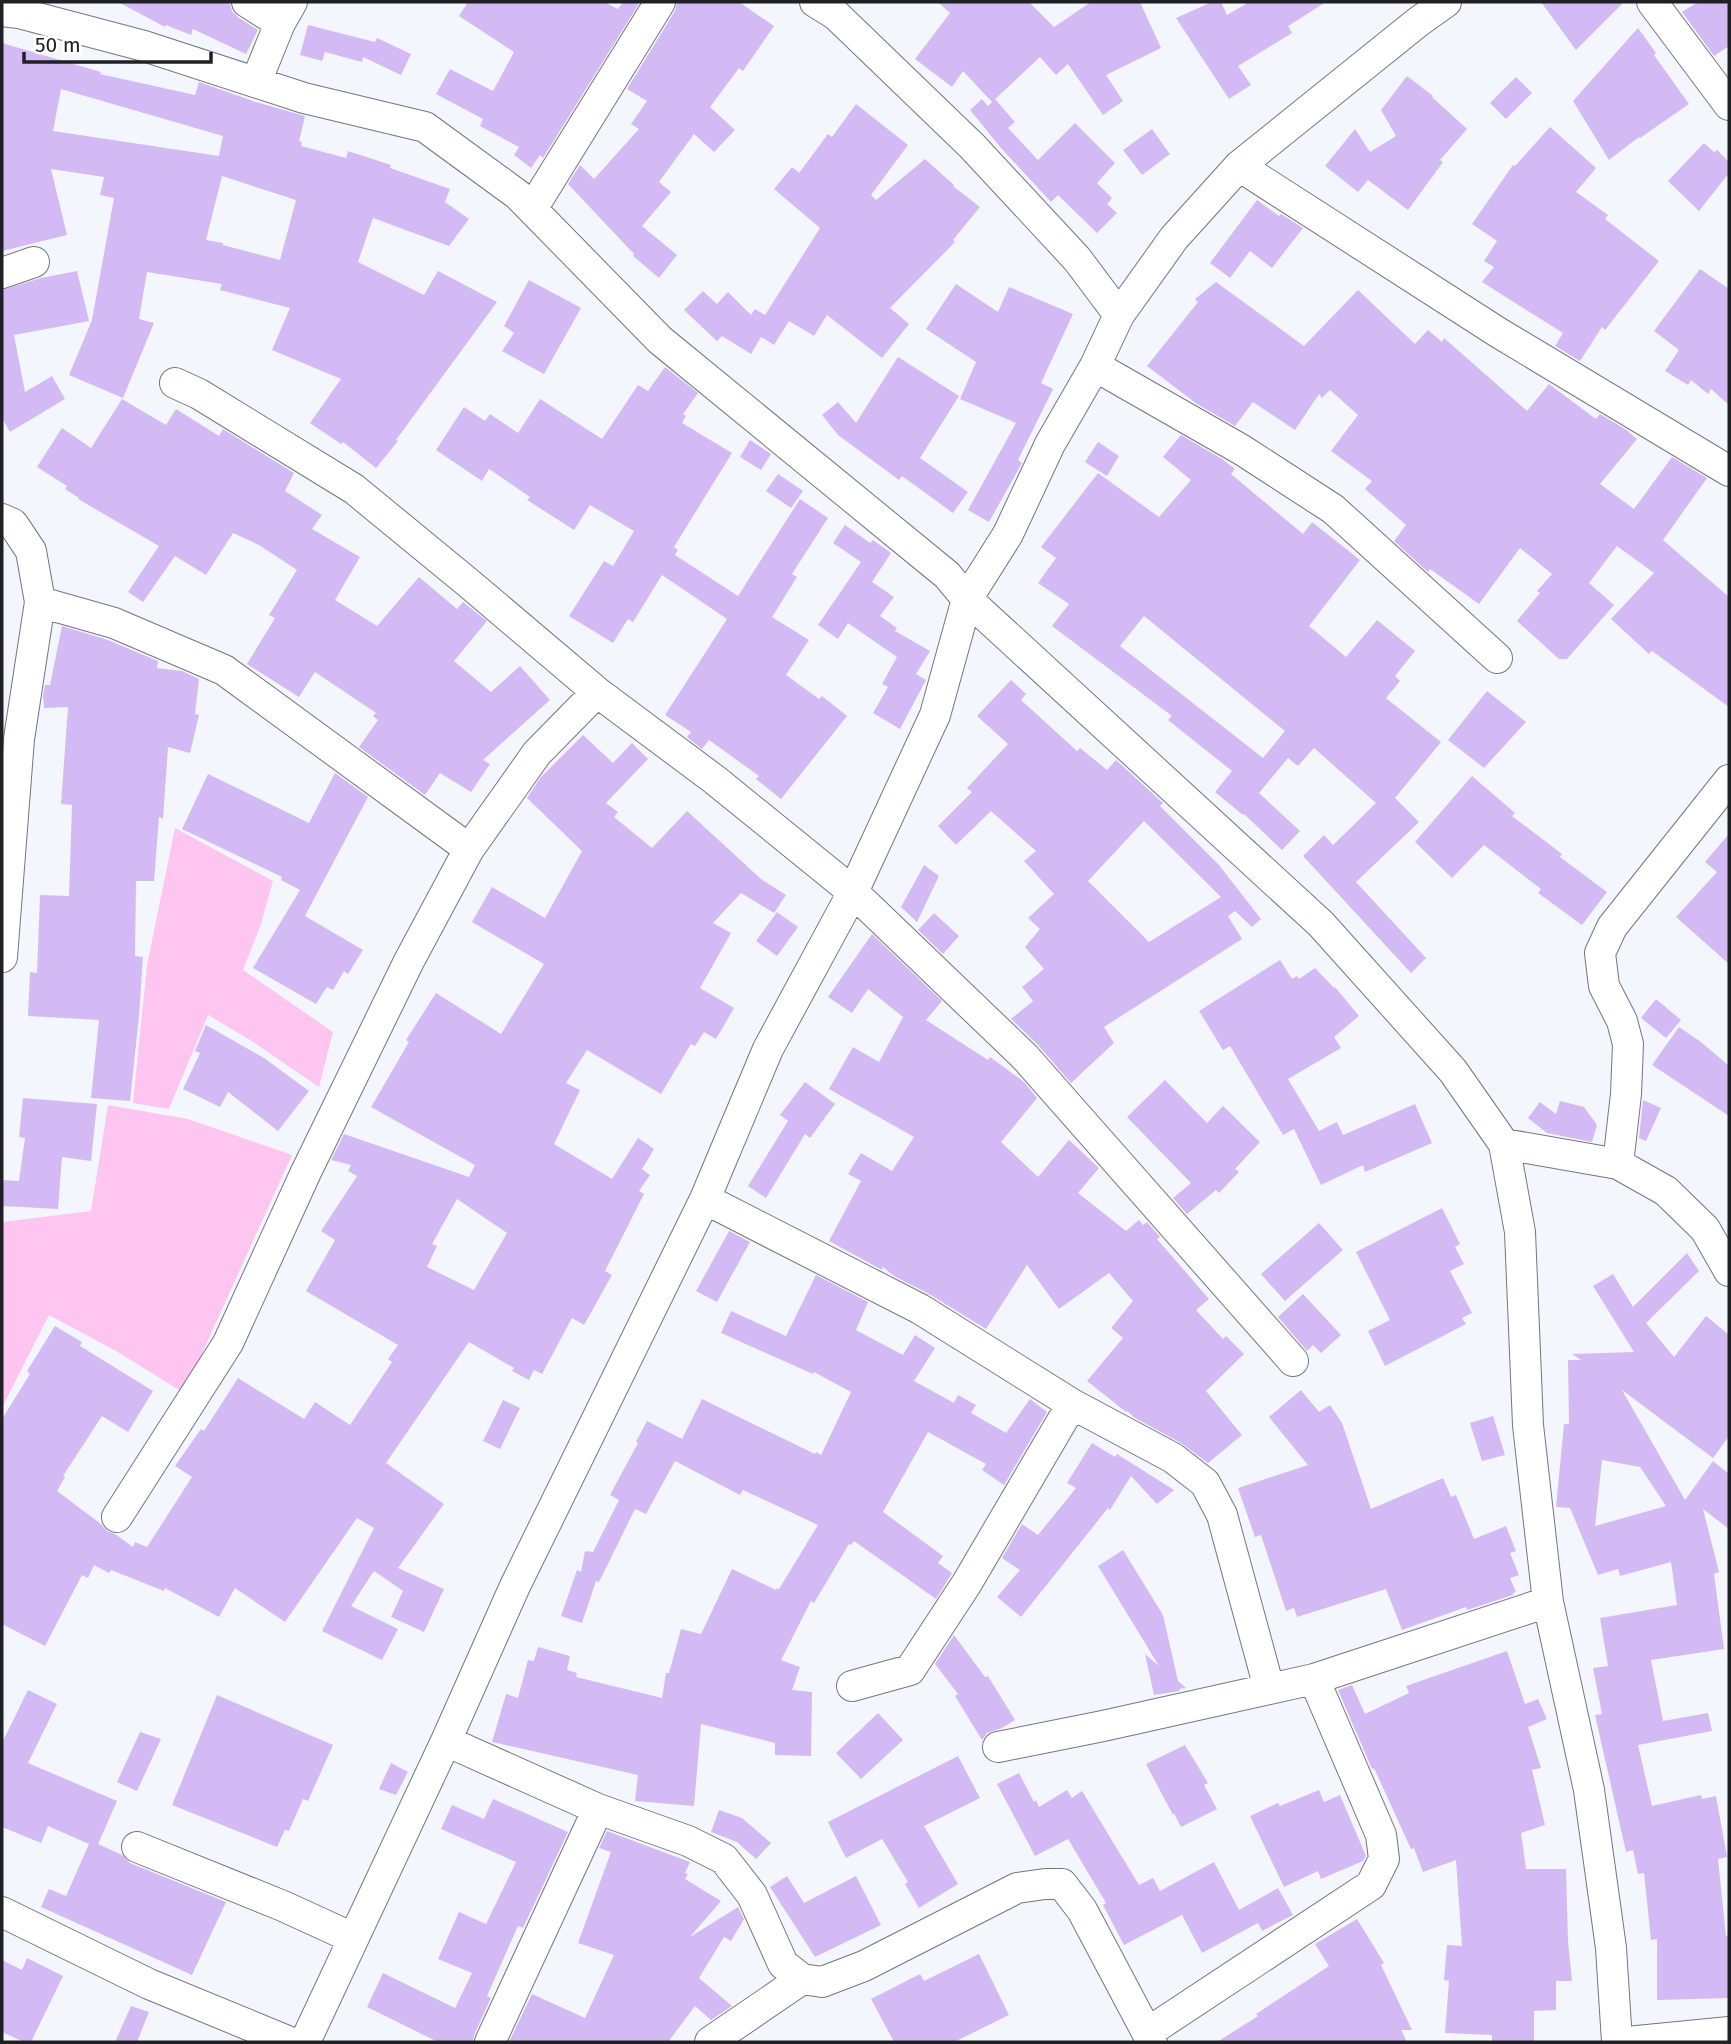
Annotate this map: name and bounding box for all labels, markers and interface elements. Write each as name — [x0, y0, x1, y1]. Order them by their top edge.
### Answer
scale bar — [24, 21, 212, 65]
text: 50 m — [35, 32, 81, 58]

